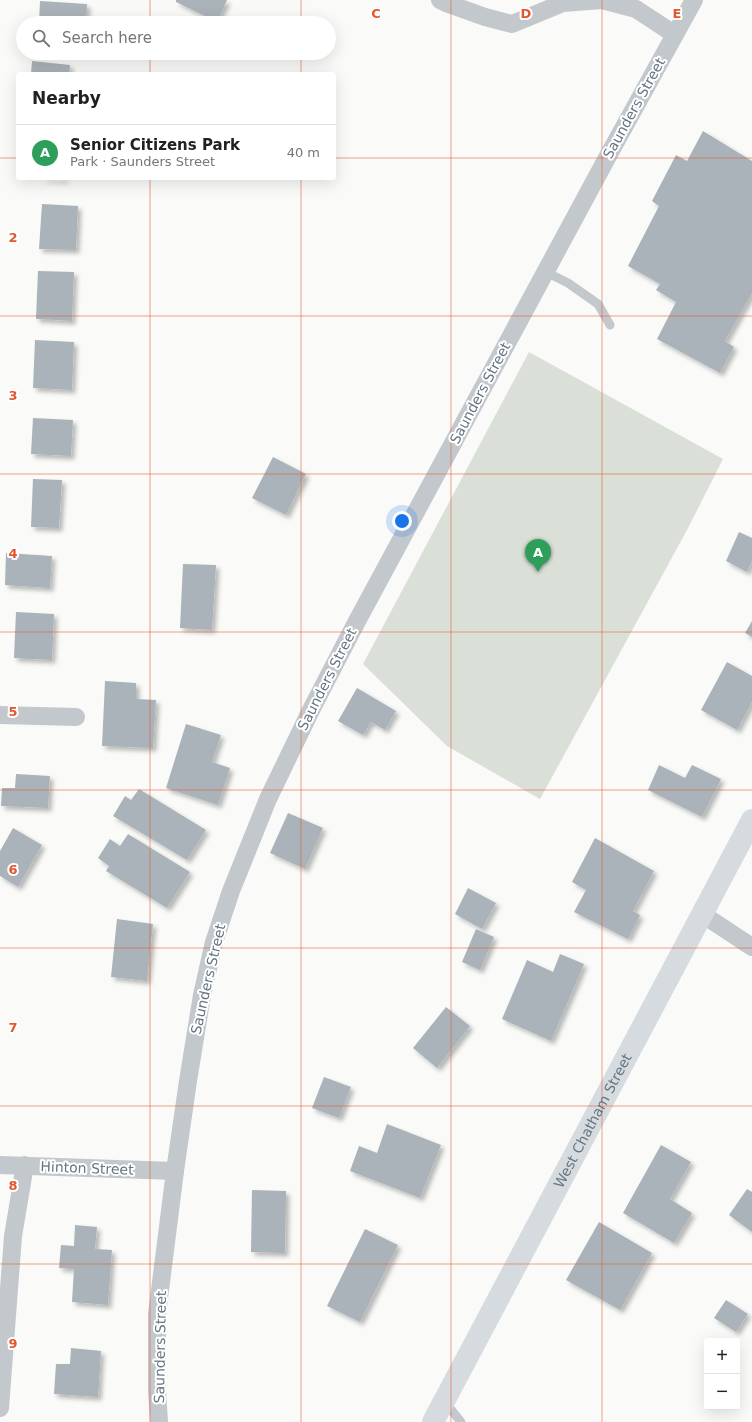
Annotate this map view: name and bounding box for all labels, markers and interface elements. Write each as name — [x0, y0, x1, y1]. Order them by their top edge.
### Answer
text: C — [371, 6, 381, 21]
text: D — [521, 6, 532, 21]
text: E — [673, 6, 681, 21]
search box — [16, 16, 336, 60]
icon: search — [30, 27, 52, 49]
text: Search here — [62, 29, 152, 47]
street label: Saunders Street — [600, 54, 669, 161]
text: Nearby — [32, 88, 101, 108]
text: Senior Citizens Park — [70, 136, 240, 154]
text: A — [40, 145, 50, 160]
text: 40 m — [287, 145, 320, 160]
text: Park · Saunders Street — [70, 154, 215, 169]
text: 2 — [8, 230, 18, 245]
street label: Saunders Street — [446, 339, 514, 447]
text: 3 — [8, 388, 18, 403]
your location — [392, 511, 412, 531]
pin: A — [525, 539, 551, 572]
text: 4 — [8, 546, 18, 561]
street label: Saunders Street — [294, 625, 360, 733]
text: 5 — [8, 704, 18, 719]
text: 6 — [8, 862, 18, 877]
street label: Saunders Street — [188, 922, 229, 1036]
text: 7 — [8, 1020, 18, 1035]
street label: West Chatham Street — [551, 1050, 635, 1191]
street label: Hinton Street — [40, 1158, 134, 1178]
text: 8 — [8, 1178, 18, 1193]
street label: Saunders Street — [151, 1290, 169, 1404]
text: 9 — [8, 1336, 18, 1351]
map controls — [704, 1338, 740, 1410]
button: + — [704, 1338, 740, 1374]
button: − — [704, 1374, 740, 1410]

